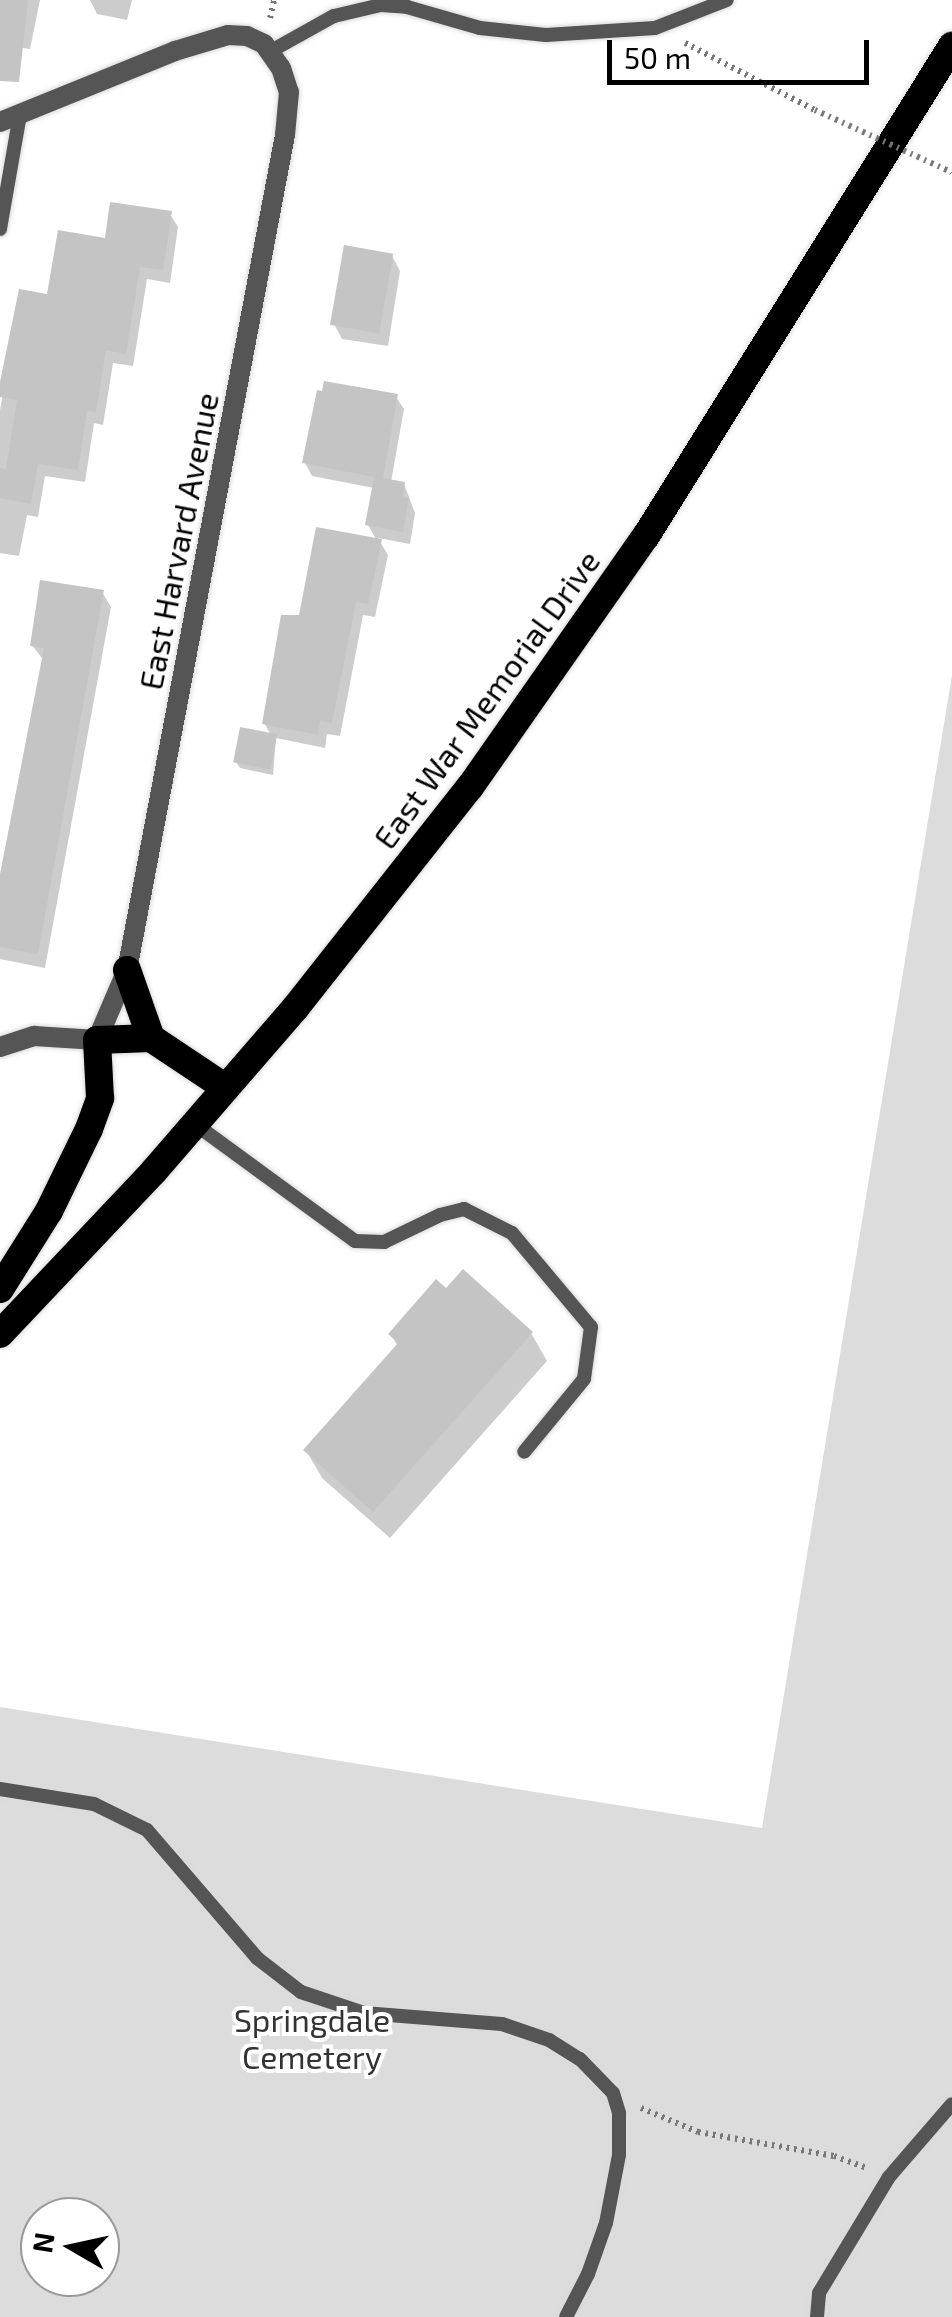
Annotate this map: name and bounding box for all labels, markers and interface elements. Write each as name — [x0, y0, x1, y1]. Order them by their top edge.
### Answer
scale bar — [612, 20, 874, 82]
text: 50 m — [624, 39, 691, 75]
street label: East Harvard Avenue — [130, 389, 226, 693]
street label: East War Memorial Drive — [364, 542, 608, 856]
park label: Springdale Cemetery — [234, 2001, 390, 2076]
north arrow — [20, 2197, 120, 2297]
text: N — [24, 2230, 61, 2255]

